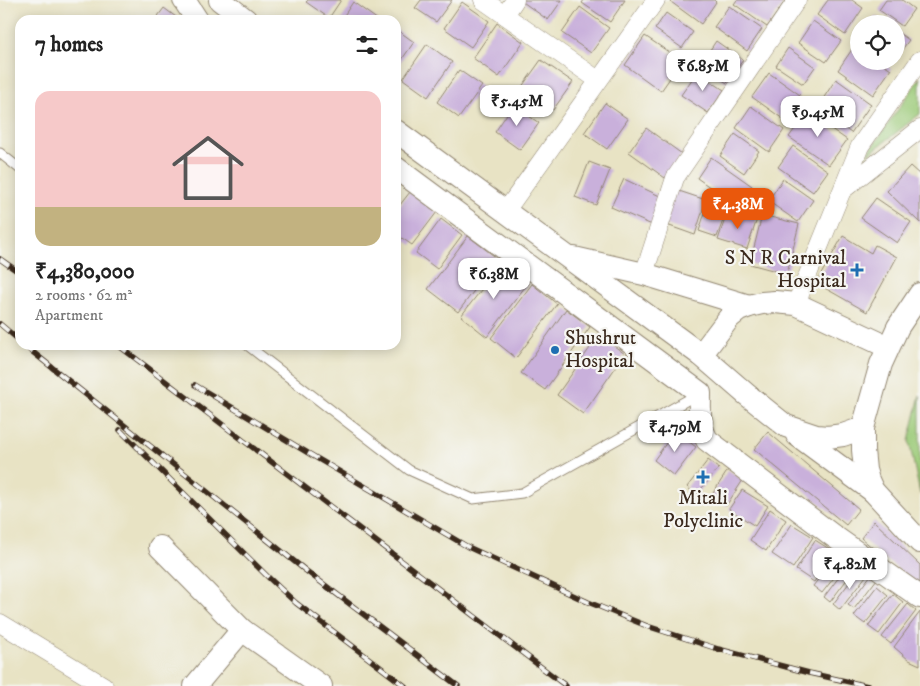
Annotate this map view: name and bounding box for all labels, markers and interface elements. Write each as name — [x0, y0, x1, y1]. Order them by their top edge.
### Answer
map controls — [850, 15, 905, 70]
button: locate — [850, 15, 905, 70]
icon: filters — [353, 31, 381, 59]
text: 7 homes — [35, 32, 103, 58]
pin: ₹6.85M — [662, 49, 744, 92]
text: ₹6.85M — [677, 56, 729, 76]
pin: ₹5.45M — [476, 84, 558, 127]
text: ₹5.45M — [491, 91, 543, 111]
pin: ₹9.45M — [777, 96, 859, 138]
text: ₹9.45M — [792, 102, 844, 122]
icon: home — [163, 123, 253, 213]
pin: ₹4.38M — [697, 188, 779, 230]
text: ₹4.38M — [712, 194, 764, 214]
place label: S N R Carnival Hospital — [725, 246, 846, 294]
pin: ₹6.38M — [453, 258, 535, 300]
text: ₹4,380,000 — [35, 259, 134, 285]
marker: S N R Carnival Hospital — [850, 263, 864, 277]
text: ₹6.38M — [469, 264, 519, 284]
text: 2 rooms · 62 m² — [35, 285, 132, 305]
text: Apartment — [35, 305, 103, 325]
place label: Shushrut Hospital — [565, 326, 636, 374]
marker: Shushrut Hospital — [549, 344, 561, 356]
pin: ₹4.79M — [634, 410, 716, 453]
text: ₹4.79M — [649, 417, 701, 437]
marker: Mitali Polyclinic — [696, 470, 710, 484]
place label: Mitali Polyclinic — [663, 486, 743, 534]
pin: ₹4.82M — [809, 548, 891, 590]
text: ₹4.82M — [823, 554, 877, 574]

